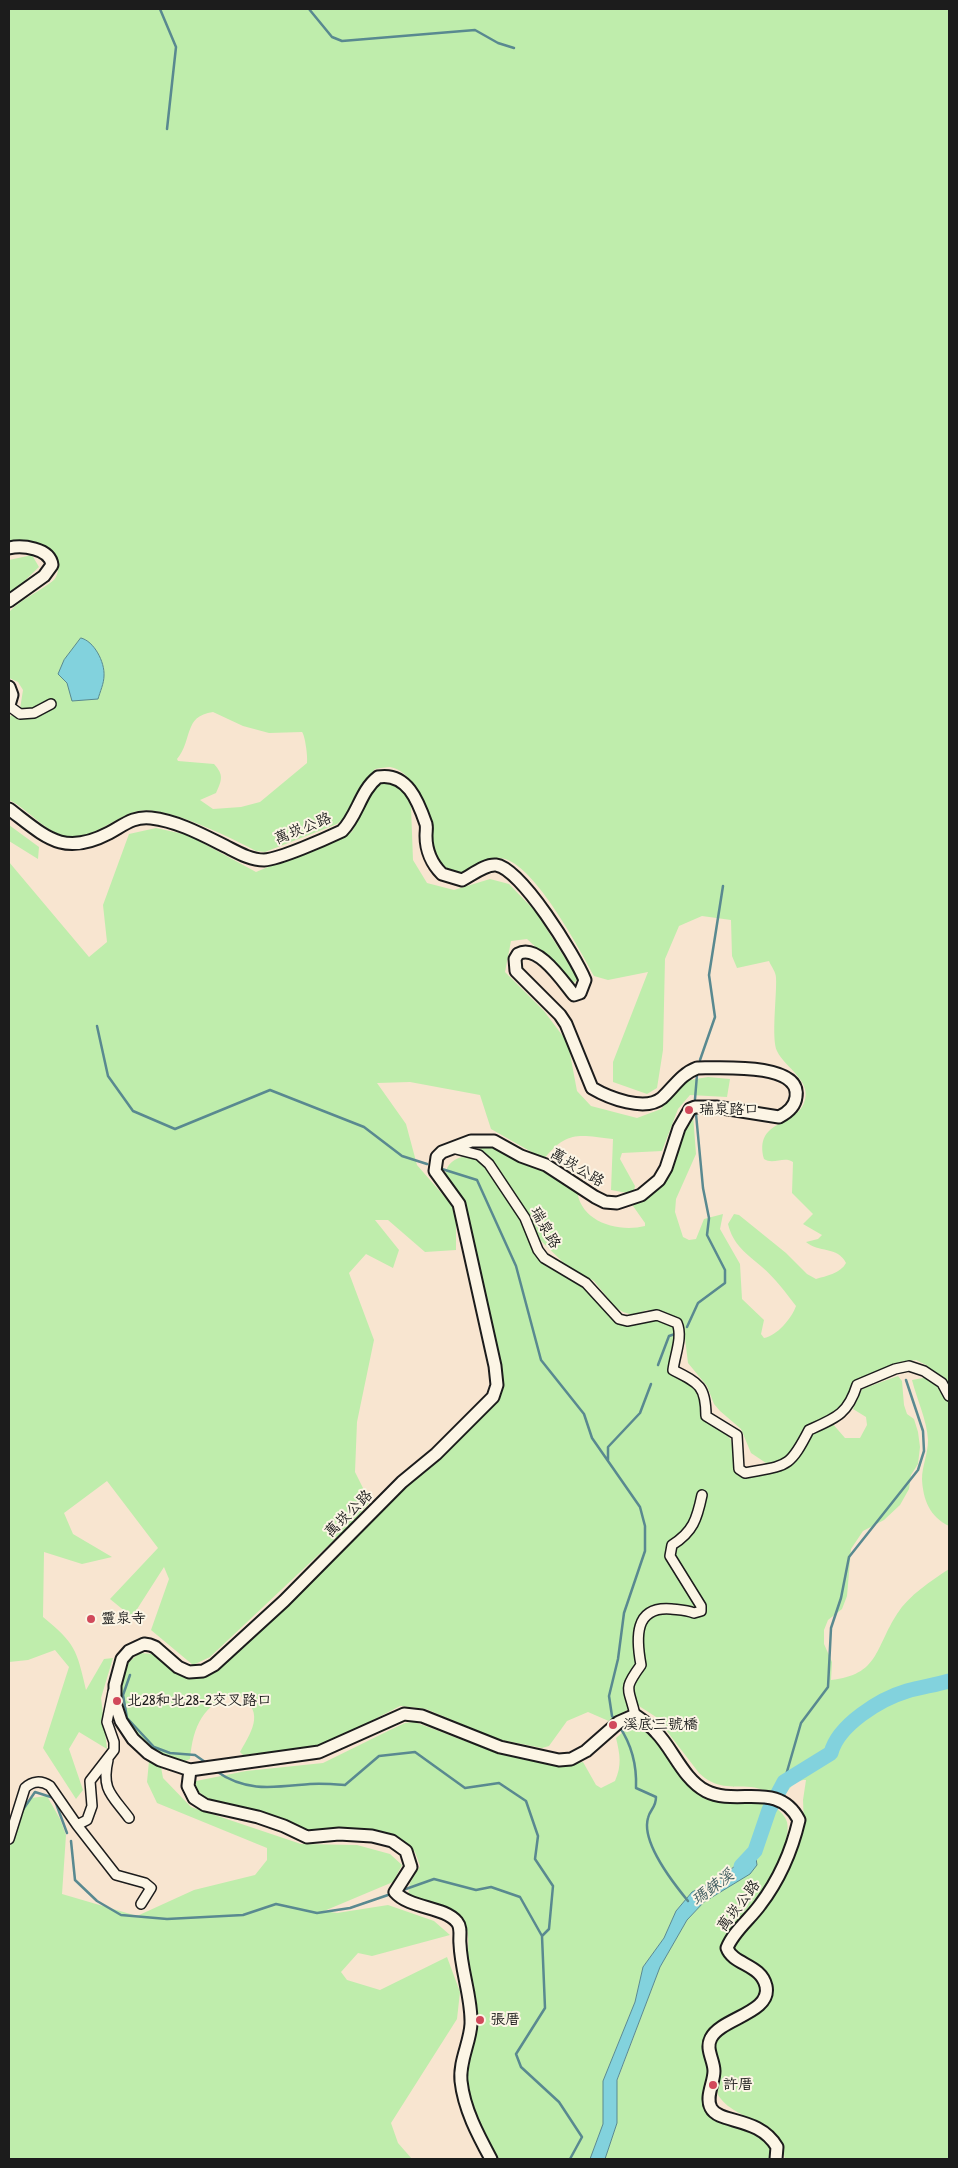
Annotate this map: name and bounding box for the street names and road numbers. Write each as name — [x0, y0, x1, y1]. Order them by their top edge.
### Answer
street label: 萬崁公路 — [272, 809, 334, 849]
street label: 萬崁公路 — [547, 1145, 607, 1191]
street label: 瑞泉路 — [526, 1204, 564, 1252]
street label: 萬崁公路 — [321, 1486, 377, 1542]
street label: 萬崁公路 — [714, 1877, 764, 1935]

